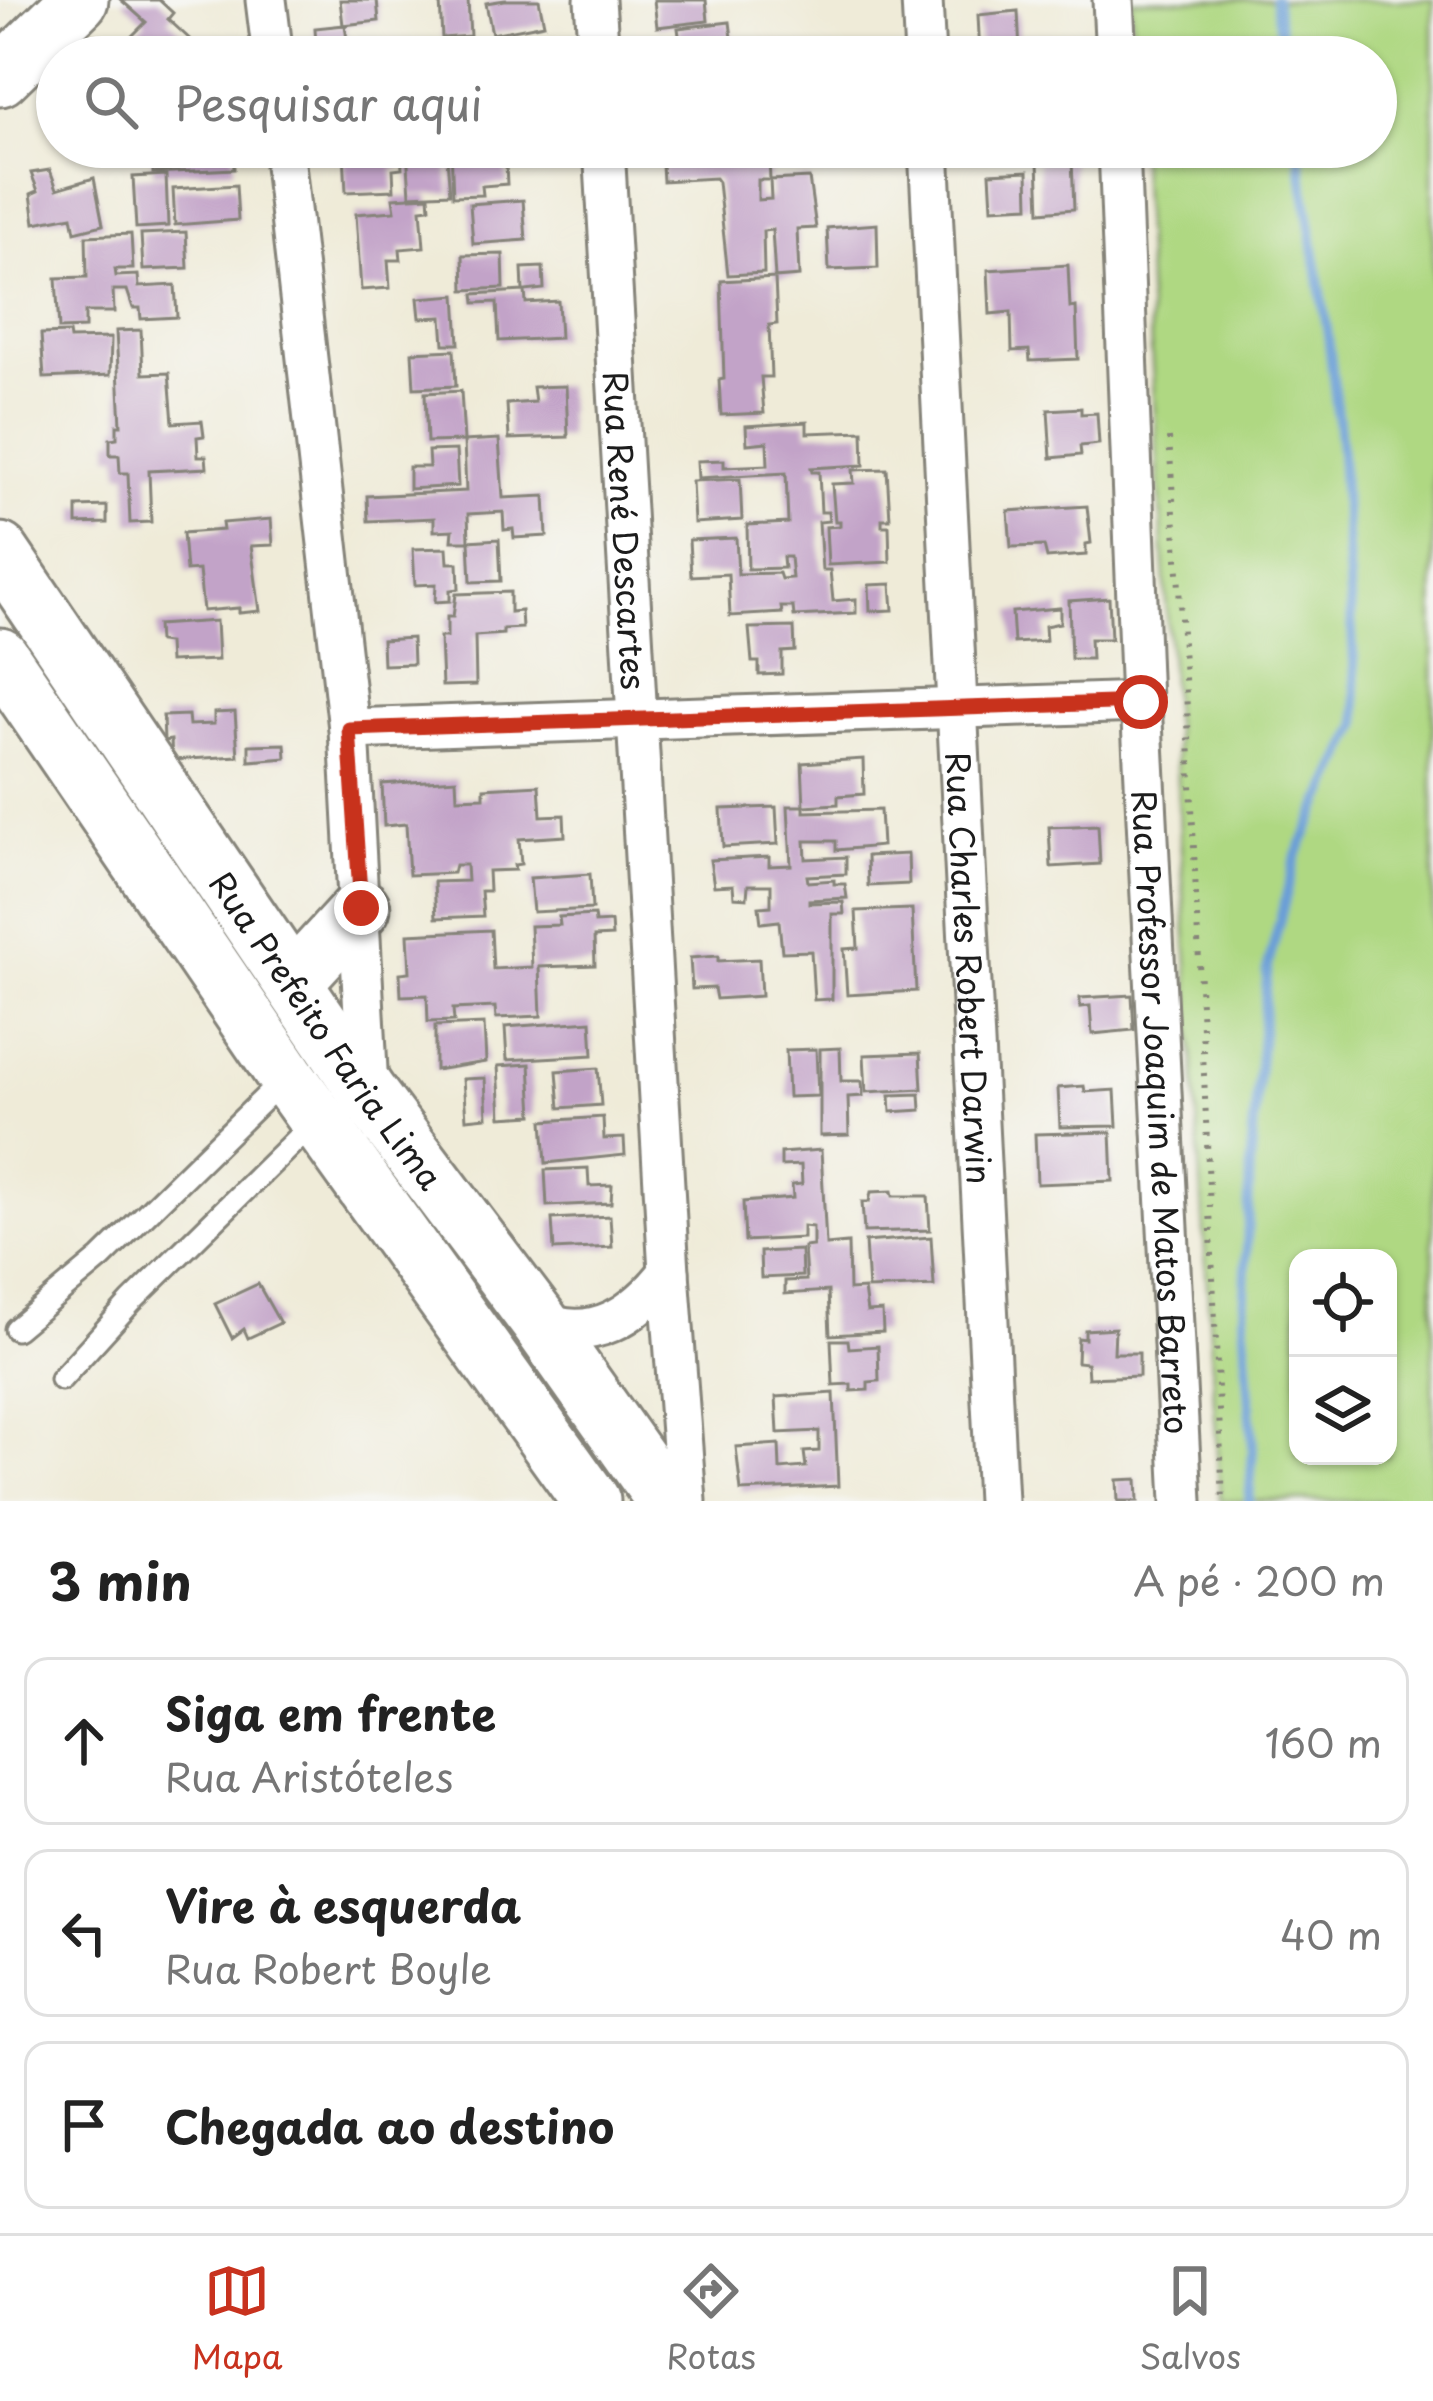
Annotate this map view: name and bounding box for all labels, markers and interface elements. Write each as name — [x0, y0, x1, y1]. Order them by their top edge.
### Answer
search box — [36, 36, 1397, 168]
text: Pesquisar aqui — [174, 68, 483, 136]
icon: search — [78, 69, 144, 135]
street label: Rua René Descartes — [592, 370, 660, 691]
route start — [1114, 675, 1168, 729]
street label: Rua Charles Robert Darwin — [934, 751, 1006, 1185]
street label: Rua Professor Joaquim de Matos Barreto — [1121, 789, 1204, 1435]
street label: Rua Prefeito Faria Lima — [198, 861, 456, 1200]
route end — [334, 881, 388, 935]
map controls — [1289, 1249, 1397, 1465]
button: locate — [1289, 1249, 1397, 1357]
button: layers — [1289, 1357, 1397, 1465]
text: 3 min — [48, 1541, 192, 1618]
text: A pé · 200 m — [1133, 1550, 1385, 1609]
text: Siga em frente — [165, 1678, 496, 1746]
icon: ahead — [51, 1708, 117, 1774]
text: 160 m — [1265, 1712, 1382, 1771]
text: Rua Aristóteles — [165, 1746, 453, 1805]
text: Vire à esquerda — [165, 1870, 521, 1938]
icon: left — [51, 1900, 117, 1966]
text: 40 m — [1280, 1904, 1382, 1963]
text: Rua Robert Boyle — [165, 1938, 492, 1997]
text: Chegada ao destino — [165, 2091, 614, 2159]
icon: arrive — [51, 2092, 117, 2158]
tab: Mapa — [192, 2258, 283, 2380]
tab: Rotas — [666, 2258, 756, 2380]
tab: Salvos — [1139, 2258, 1241, 2380]

